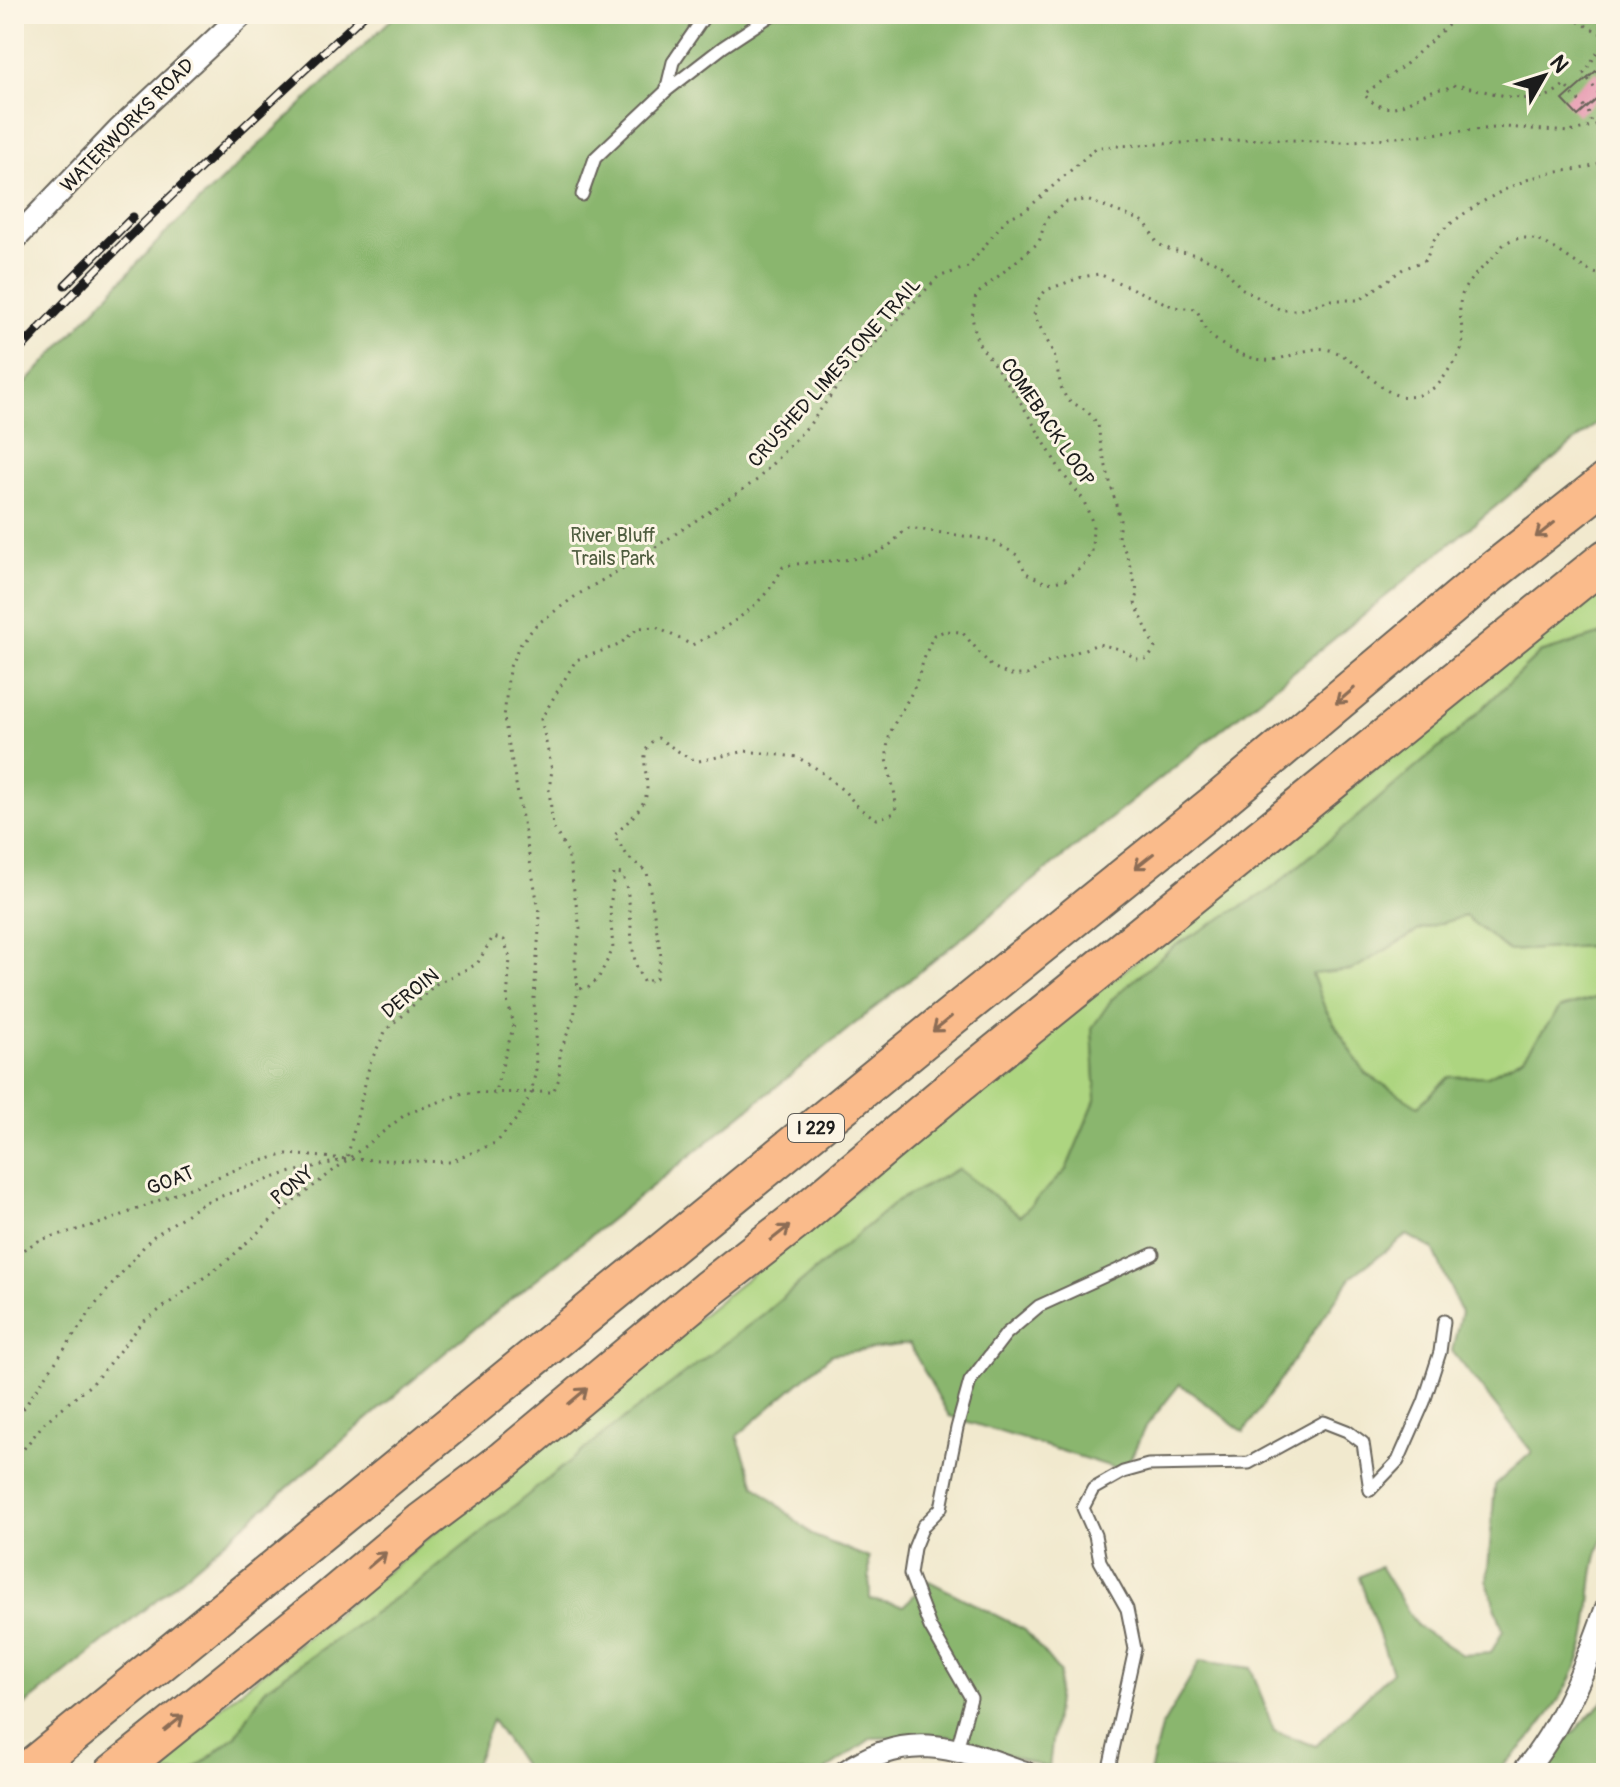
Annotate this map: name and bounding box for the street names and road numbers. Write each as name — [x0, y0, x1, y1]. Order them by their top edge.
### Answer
street label: WATERWORKS ROAD — [55, 53, 200, 198]
street label: CRUSHED LIMESTONE TRAIL — [743, 272, 926, 472]
street label: COMEBACK LOOP — [995, 353, 1100, 491]
street label: DEROIN — [377, 963, 444, 1024]
road number: I 229 — [788, 1114, 844, 1142]
street label: GOAT — [143, 1160, 197, 1201]
street label: PONY — [265, 1160, 319, 1210]

